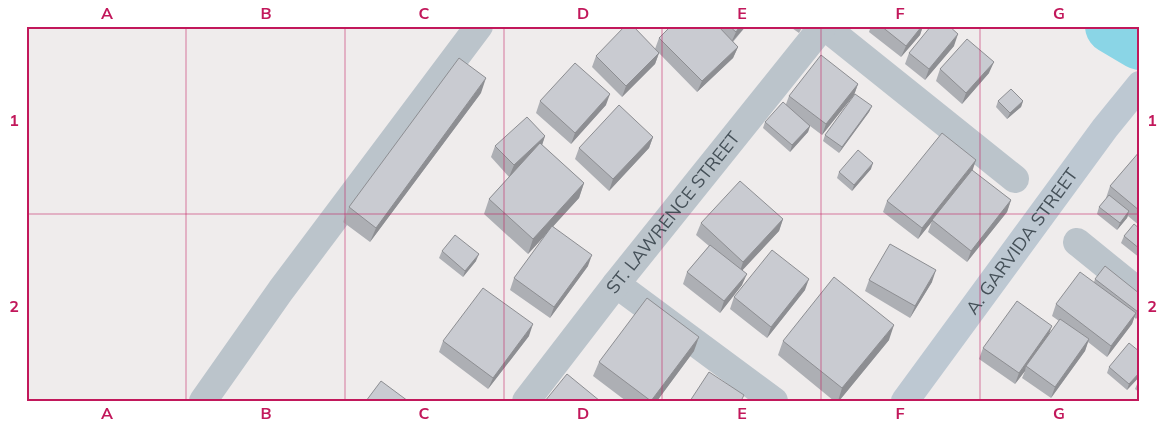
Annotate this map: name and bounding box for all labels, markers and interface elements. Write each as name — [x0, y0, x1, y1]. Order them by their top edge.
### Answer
text: A — [101, 3, 113, 23]
text: B — [260, 3, 272, 23]
text: C — [419, 3, 430, 23]
text: D — [577, 3, 589, 23]
text: E — [737, 3, 747, 23]
text: F — [895, 3, 905, 23]
text: G — [1053, 3, 1065, 23]
text: 1 — [9, 110, 19, 130]
text: 1 — [1147, 110, 1157, 130]
street label: ST. LAWRENCE STREET — [601, 127, 745, 298]
street label: A. GARVIDA STREET — [960, 163, 1083, 319]
text: 2 — [9, 296, 19, 316]
text: 2 — [1147, 296, 1157, 316]
text: A — [101, 403, 113, 423]
text: B — [260, 403, 272, 423]
text: C — [419, 403, 430, 423]
text: D — [577, 403, 589, 423]
text: E — [737, 403, 747, 423]
text: F — [895, 403, 905, 423]
text: G — [1053, 403, 1065, 423]

